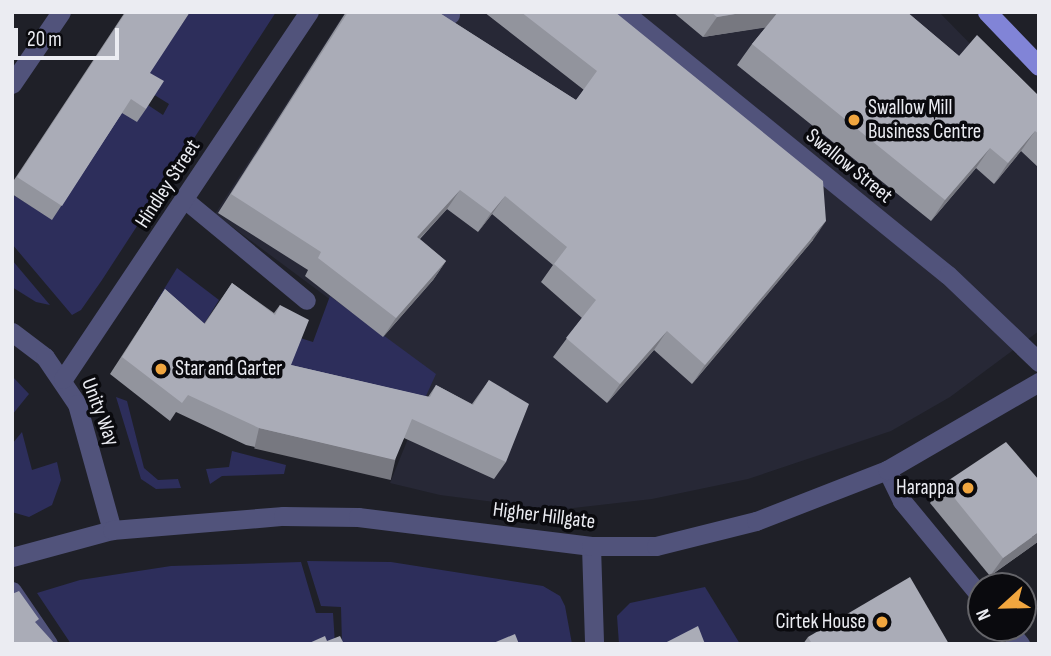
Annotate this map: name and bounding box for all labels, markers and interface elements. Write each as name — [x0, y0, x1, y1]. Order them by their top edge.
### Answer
scale bar — [18, 14, 122, 58]
text: 20 m — [27, 27, 62, 52]
place label: Swallow Mill Business Centre — [868, 95, 981, 145]
marker: Swallow Mill Business Centre — [846, 112, 862, 128]
street label: Swallow Street — [800, 123, 898, 209]
street label: Hindley Street — [130, 135, 206, 233]
place label: Star and Garter — [175, 356, 282, 382]
marker: Star and Garter — [153, 361, 169, 377]
street label: Unity Way — [76, 375, 124, 449]
place label: Harappa — [896, 475, 954, 501]
marker: Harappa — [960, 480, 976, 496]
street label: Higher Hillgate — [491, 497, 597, 535]
north arrow — [967, 572, 1037, 642]
text: N — [971, 605, 996, 623]
place label: Cirtek House — [775, 609, 866, 635]
marker: Cirtek House — [872, 612, 892, 632]

